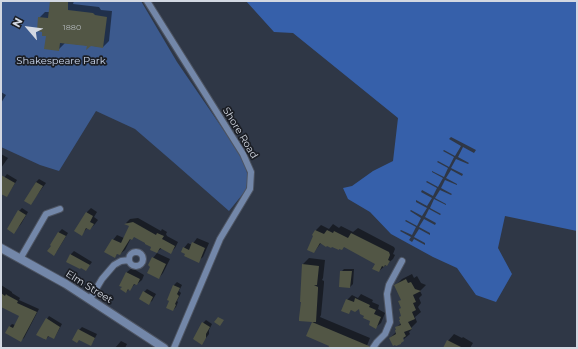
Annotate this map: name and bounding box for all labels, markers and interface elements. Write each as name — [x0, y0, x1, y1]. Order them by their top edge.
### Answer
north arrow — [8, 8, 48, 48]
text: N — [9, 15, 26, 30]
house number: 1880 — [63, 23, 81, 33]
park label: Shakespeare Park — [16, 55, 106, 67]
street label: Shore Road — [220, 105, 260, 161]
street label: Elm Street — [63, 268, 115, 306]

